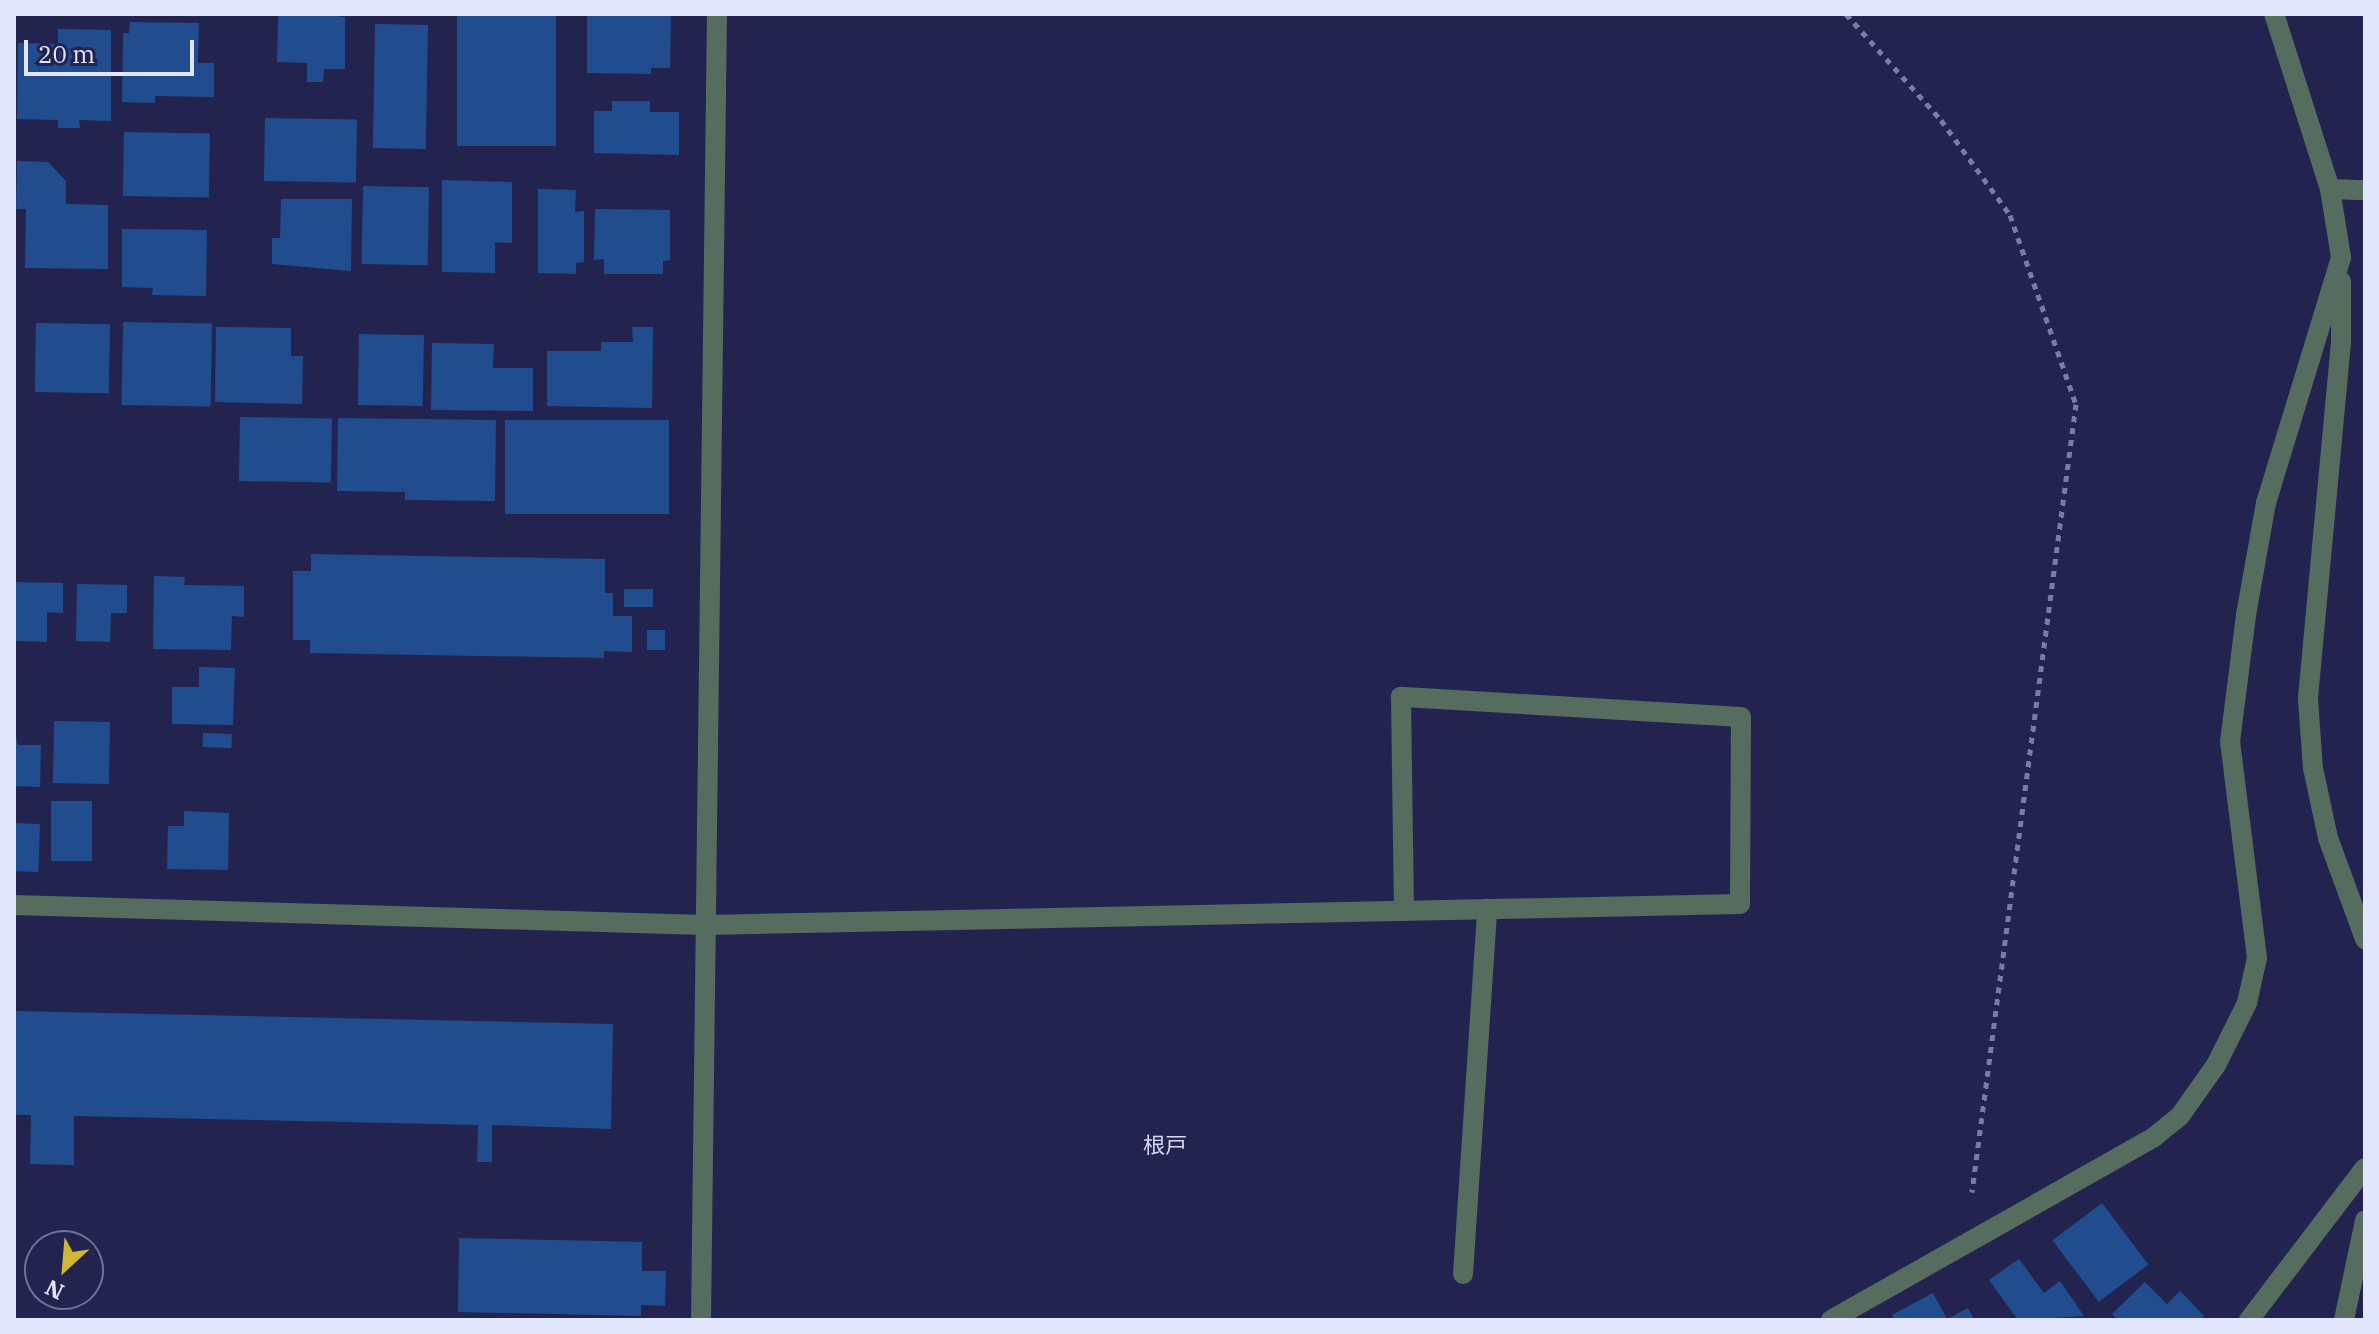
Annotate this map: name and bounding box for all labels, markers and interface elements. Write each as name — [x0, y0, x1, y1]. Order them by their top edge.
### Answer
scale bar — [28, 24, 198, 74]
text: 20 m — [38, 38, 95, 70]
district label: 根戸 — [1143, 1132, 1187, 1158]
north arrow — [24, 1230, 104, 1310]
text: N — [40, 1273, 68, 1307]

